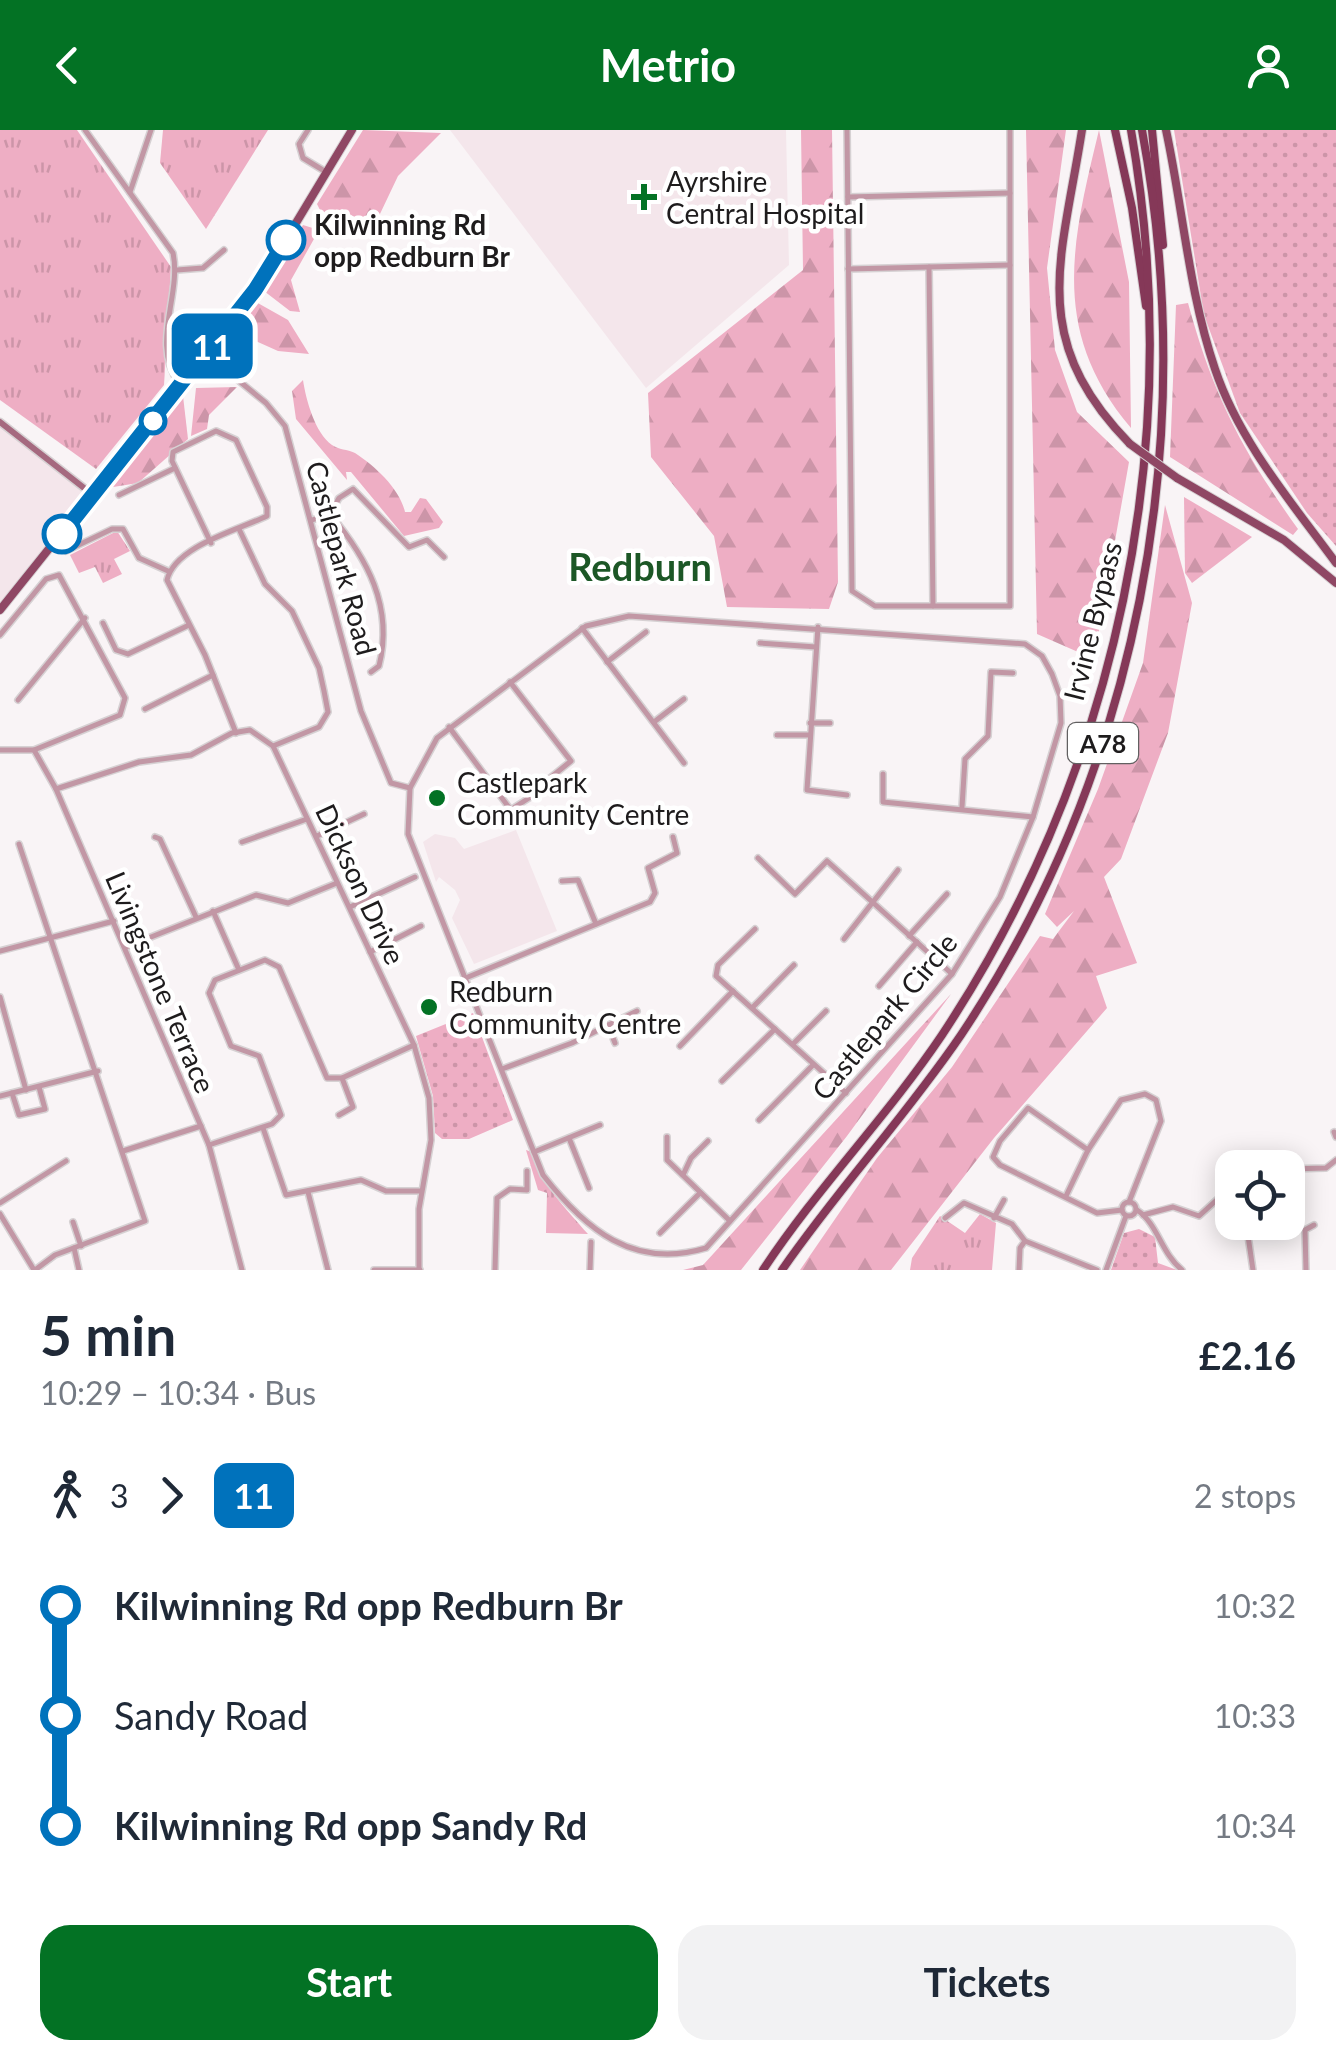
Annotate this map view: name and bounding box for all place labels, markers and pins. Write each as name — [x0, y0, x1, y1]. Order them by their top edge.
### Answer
place label: Ayrshire Central Hospital — [666, 164, 864, 230]
marker: Ayrshire Central Hospital — [631, 184, 657, 210]
place label: Kilwinning Rd opp Redburn Br — [314, 207, 510, 273]
marker: Kilwinning Rd opp Redburn Br — [267, 221, 305, 259]
unlabelled marker — [140, 408, 166, 434]
unlabelled marker — [43, 515, 81, 553]
place label: Castlepark Community Centre — [457, 765, 689, 831]
marker: Castlepark Community Centre — [426, 787, 448, 809]
place label: Redburn Community Centre — [449, 974, 681, 1040]
marker: Redburn Community Centre — [418, 996, 440, 1018]

